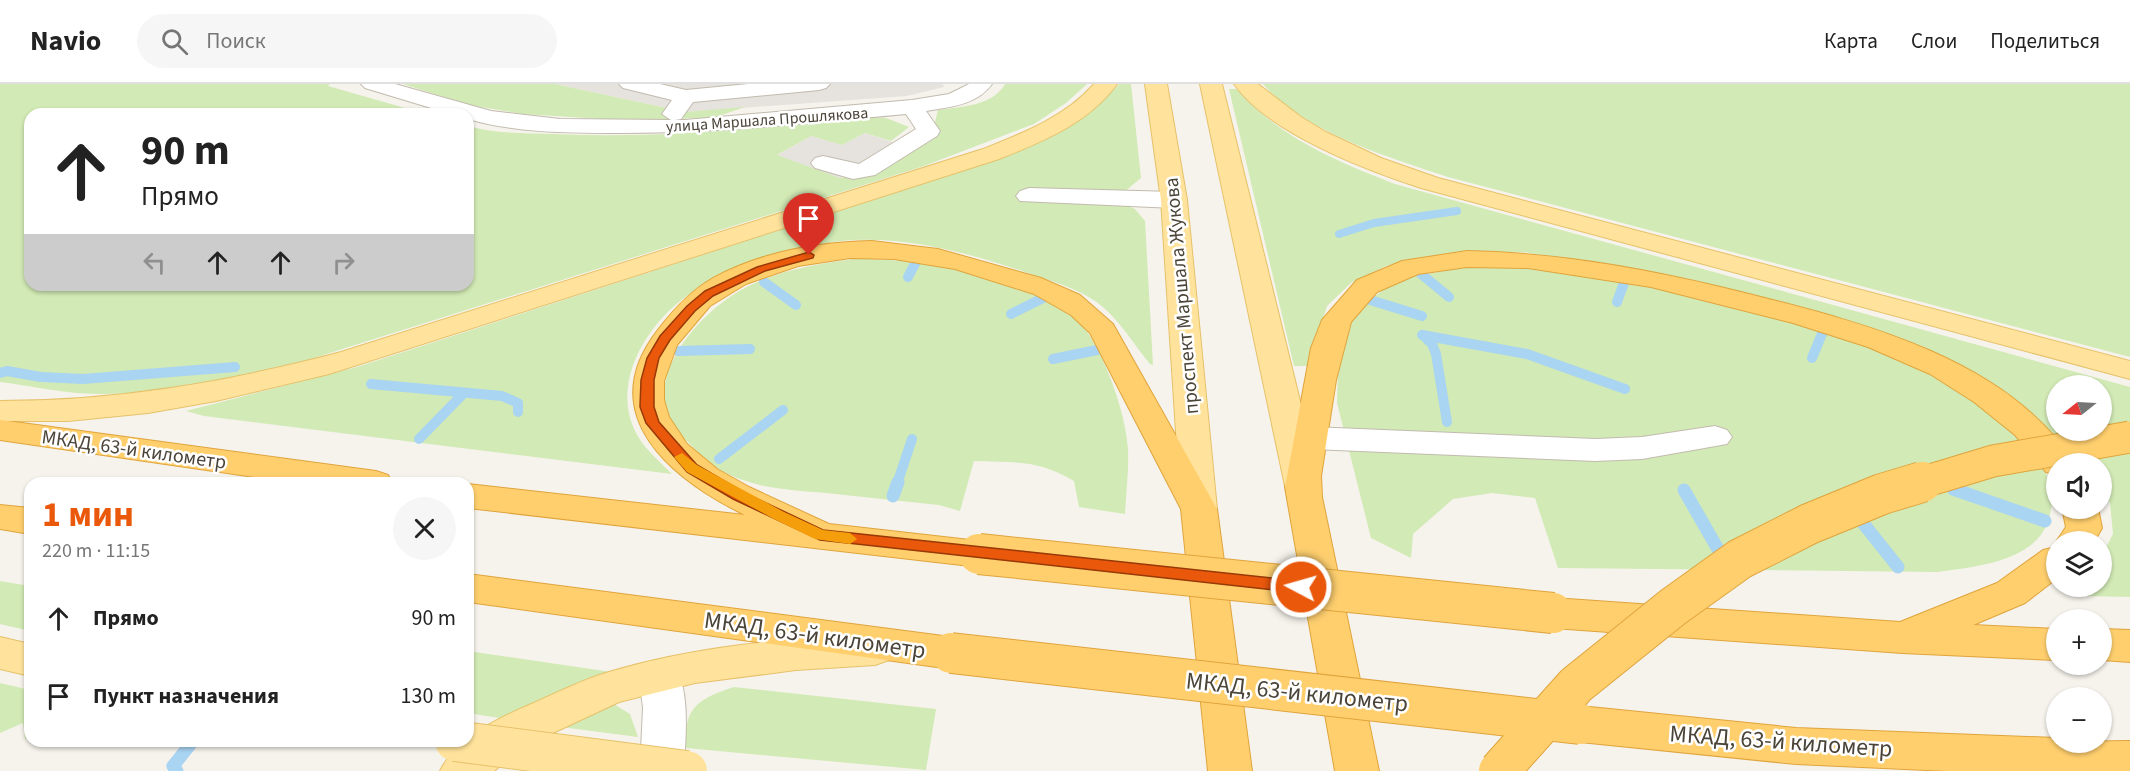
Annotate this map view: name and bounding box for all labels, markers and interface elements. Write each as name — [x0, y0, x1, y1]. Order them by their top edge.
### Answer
search box — [137, 14, 557, 68]
text: Navio — [30, 21, 101, 61]
icon: search — [158, 25, 191, 58]
text: Поиск — [206, 25, 266, 57]
text: Карта — [1824, 26, 1878, 56]
text: Слои — [1911, 26, 1957, 56]
text: Поделиться — [1990, 26, 2100, 56]
street label: улица Маршала Прошлякова — [665, 102, 869, 138]
text: 90 m — [141, 121, 230, 181]
icon: ahead — [42, 132, 120, 210]
street label: проспект Маршала Жукова — [1158, 176, 1206, 415]
text: Прямо — [141, 177, 219, 216]
pin — [783, 193, 834, 255]
icon: arrive — [792, 202, 825, 235]
icon: left — [138, 246, 171, 279]
icon: ahead — [201, 246, 234, 279]
icon: ahead — [264, 246, 297, 279]
icon: right — [327, 246, 360, 279]
north arrow — [2046, 375, 2112, 441]
map controls — [2046, 375, 2112, 753]
street label: МКАД, 63-й километр — [40, 423, 228, 477]
button: sound — [2046, 453, 2112, 519]
text: 1 мин — [42, 489, 134, 540]
button: close — [393, 497, 456, 560]
button: layers — [2046, 531, 2112, 597]
text: 220 m · 11:15 — [42, 537, 150, 565]
position arrow — [1269, 555, 1333, 619]
icon: ahead — [42, 602, 75, 635]
text: Прямо — [93, 602, 159, 634]
text: 90 m — [411, 602, 456, 634]
street label: МКАД, 63-й километр — [702, 603, 928, 668]
button: + — [2046, 609, 2112, 675]
street label: МКАД, 63-й километр — [1184, 663, 1410, 722]
icon: arrive — [42, 680, 75, 713]
text: Пункт назначения — [93, 680, 279, 712]
text: 130 m — [401, 680, 456, 712]
button: − — [2046, 687, 2112, 753]
street label: МКАД, 63-й километр — [1668, 716, 1894, 767]

